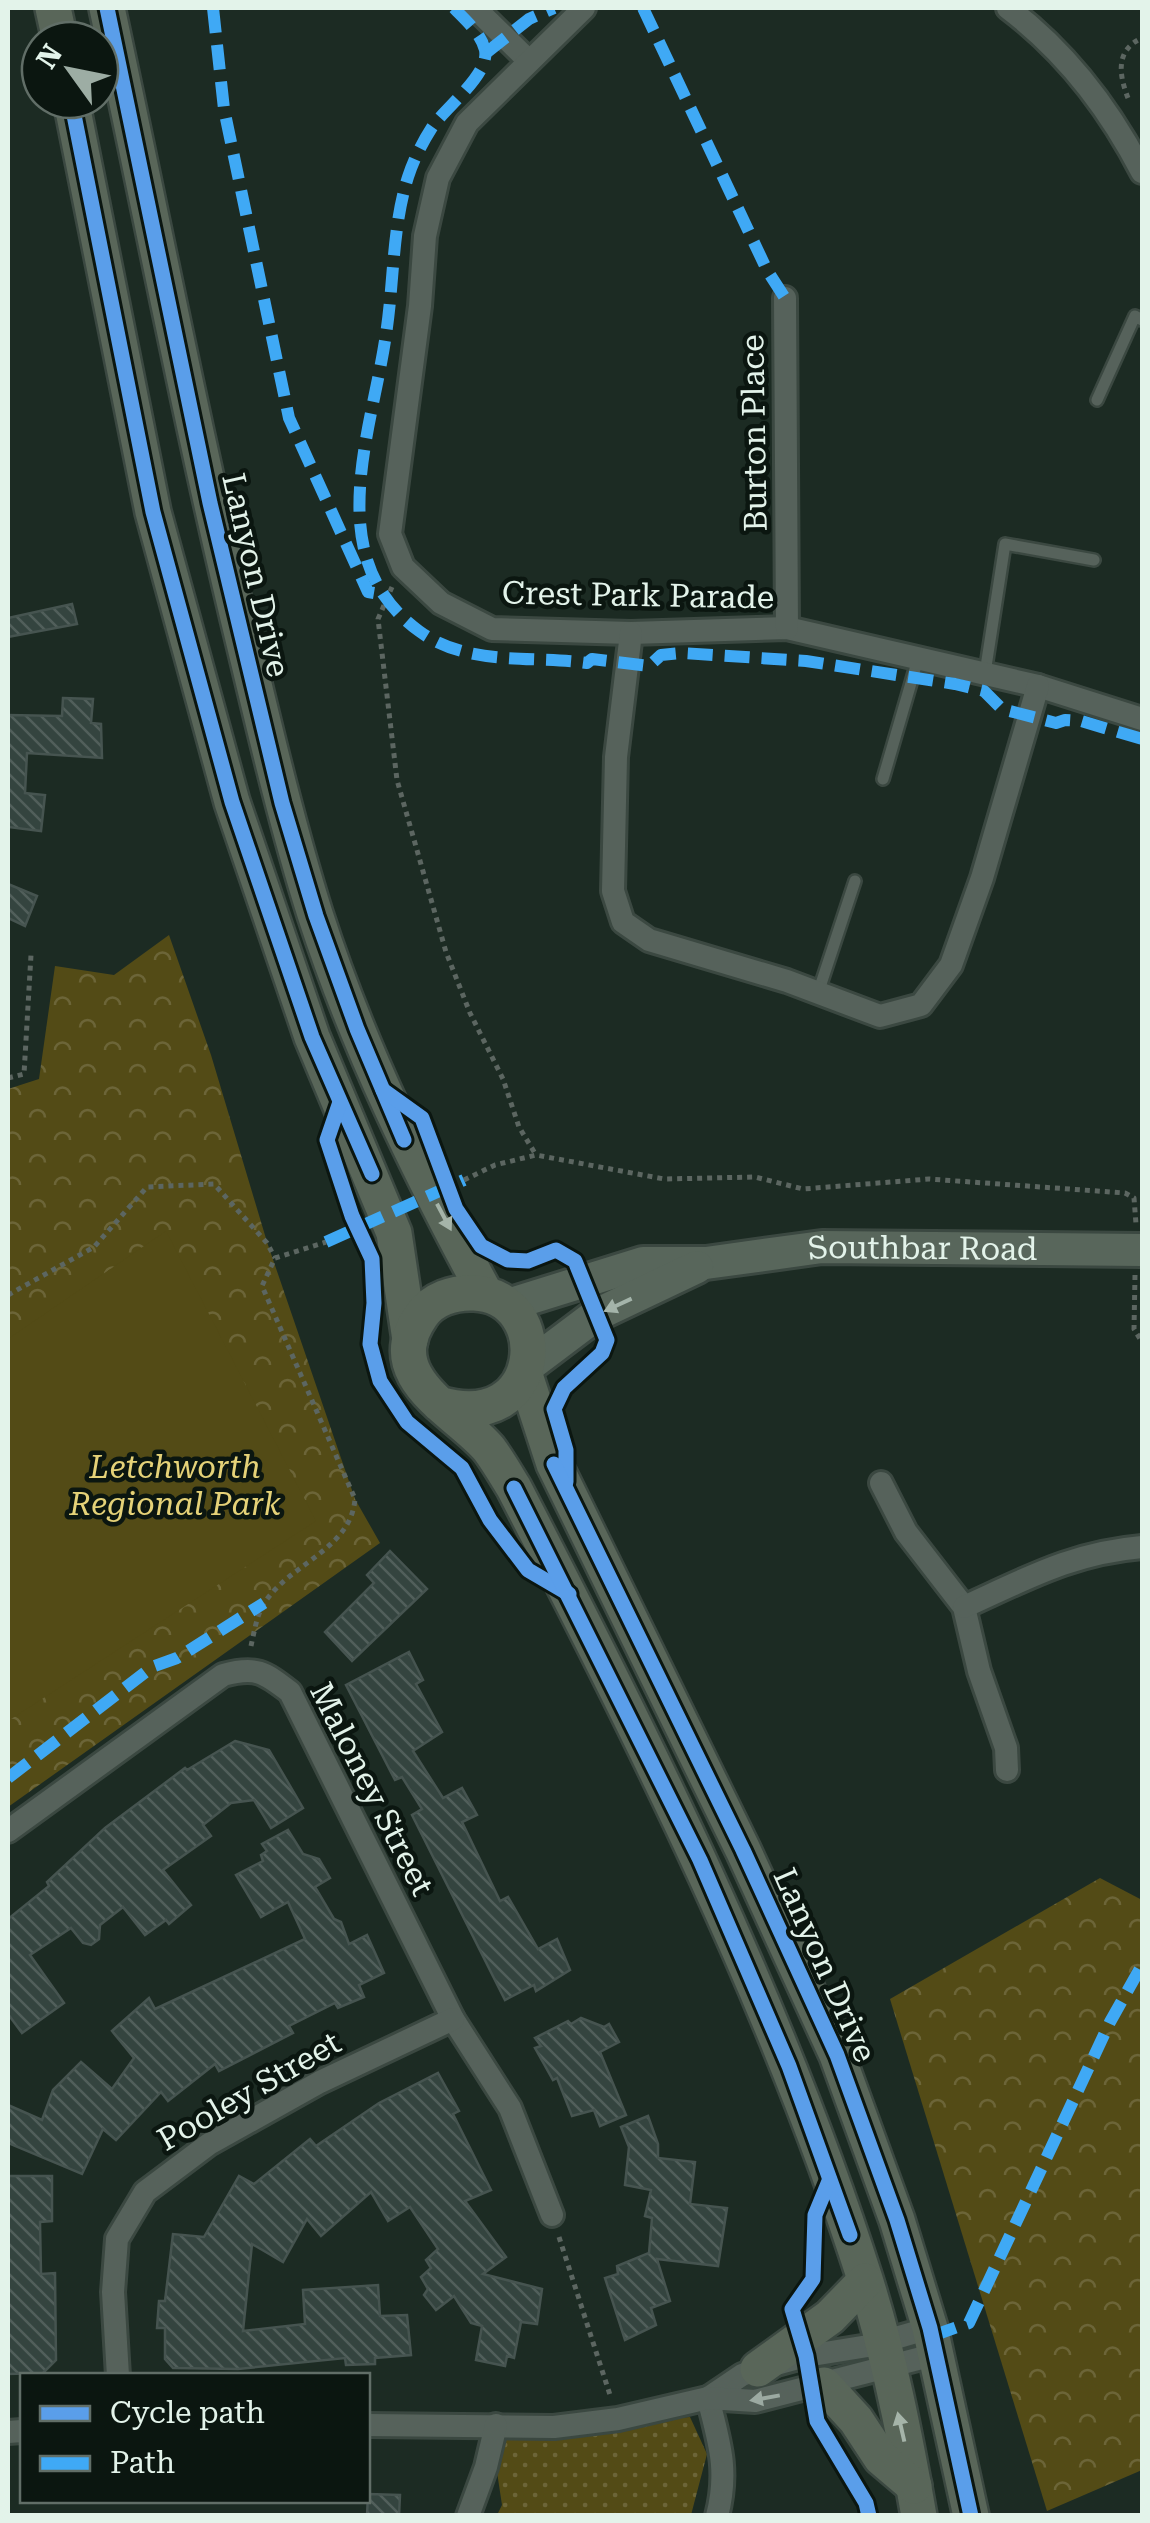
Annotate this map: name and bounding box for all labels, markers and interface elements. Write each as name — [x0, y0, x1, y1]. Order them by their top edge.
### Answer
north arrow — [20, 20, 120, 120]
text: N — [30, 39, 69, 75]
street label: Burton Place — [733, 334, 775, 532]
street label: Lanyon Drive — [214, 469, 298, 681]
street label: Crest Park Parade — [502, 574, 774, 616]
one-way arrow — [435, 1203, 452, 1232]
street label: Southbar Road — [805, 1227, 1038, 1268]
one-way arrow — [603, 1296, 632, 1313]
park label: Letchworth Regional Park — [68, 1448, 281, 1523]
street label: Maloney Street — [302, 1676, 442, 1902]
street label: Lanyon Drive — [765, 1862, 885, 2068]
street label: Pooley Street — [151, 2023, 347, 2159]
legend — [20, 2373, 370, 2503]
one-way arrow — [749, 2391, 780, 2406]
text: Cycle path — [110, 2395, 265, 2430]
one-way arrow — [893, 2411, 908, 2442]
text: Path — [110, 2445, 175, 2480]

